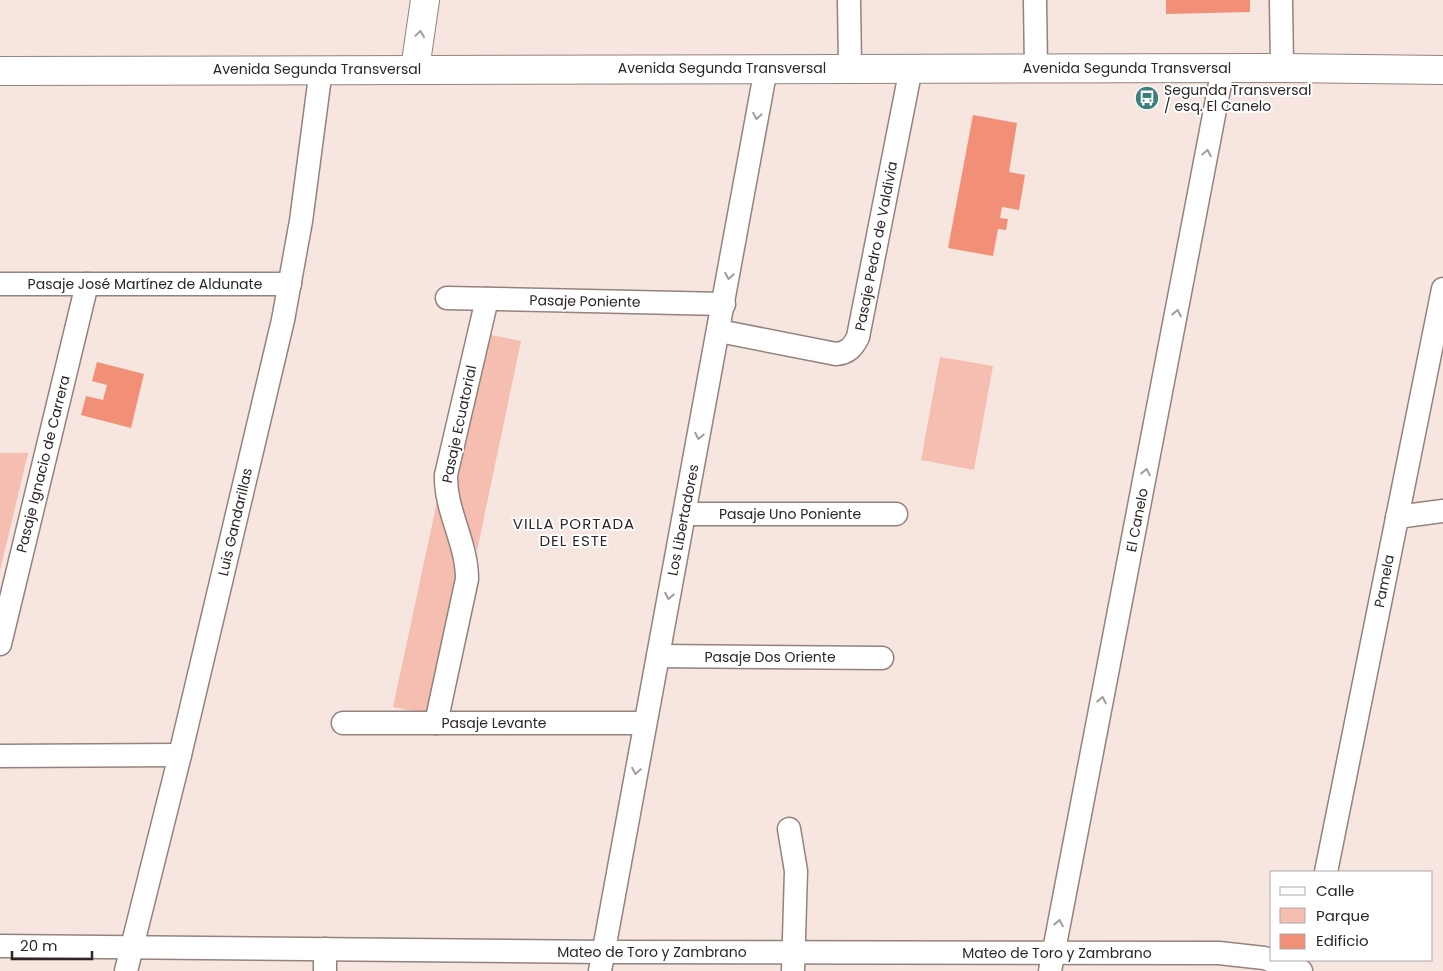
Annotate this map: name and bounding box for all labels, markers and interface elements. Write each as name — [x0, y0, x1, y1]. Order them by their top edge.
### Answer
one-way arrow — [414, 30, 425, 38]
street label: Avenida Segunda Transversal — [618, 58, 826, 78]
street label: Avenida Segunda Transversal — [1023, 58, 1231, 78]
street label: Avenida Segunda Transversal — [213, 59, 421, 79]
place label: Segunda Transversal / esq. El Canelo — [1164, 80, 1311, 116]
bus stop icon: Segunda Transversal / esq. El Canelo — [1134, 85, 1160, 111]
one-way arrow — [753, 112, 763, 121]
one-way arrow — [1202, 149, 1212, 157]
street label: Pasaje Pedro de Valdivia — [850, 160, 902, 332]
one-way arrow — [724, 272, 734, 281]
street label: Pasaje José Martínez de Aldunate — [28, 274, 263, 294]
street label: Pasaje Poniente — [529, 290, 641, 312]
one-way arrow — [1171, 308, 1181, 317]
street label: Pasaje Ecuatorial — [437, 363, 481, 485]
street label: Pasaje Ignacio de Carrera — [11, 373, 75, 555]
one-way arrow — [694, 432, 705, 440]
street label: Los Libertadores — [662, 463, 704, 577]
street label: Luis Gandarillas — [213, 466, 257, 578]
one-way arrow — [1140, 468, 1151, 477]
street label: El Canelo — [1121, 486, 1153, 554]
street label: Pasaje Uno Poniente — [719, 504, 861, 524]
district label: VILLA PORTADA DEL ESTE — [513, 513, 635, 551]
street label: Pamela — [1369, 553, 1399, 609]
one-way arrow — [665, 591, 675, 600]
street label: Pasaje Dos Oriente — [704, 647, 836, 667]
one-way arrow — [1096, 696, 1107, 705]
street label: Pasaje Levante — [441, 713, 547, 733]
one-way arrow — [632, 767, 642, 776]
legend — [1270, 871, 1433, 961]
text: Calle — [1316, 880, 1354, 901]
text: Parque — [1316, 905, 1369, 926]
one-way arrow — [1053, 919, 1064, 928]
scale bar — [12, 928, 92, 960]
text: Edificio — [1316, 930, 1369, 951]
text: 20 m — [20, 935, 58, 956]
street label: Mateo de Toro y Zambrano — [557, 942, 747, 962]
street label: Mateo de Toro y Zambrano — [962, 943, 1152, 963]

